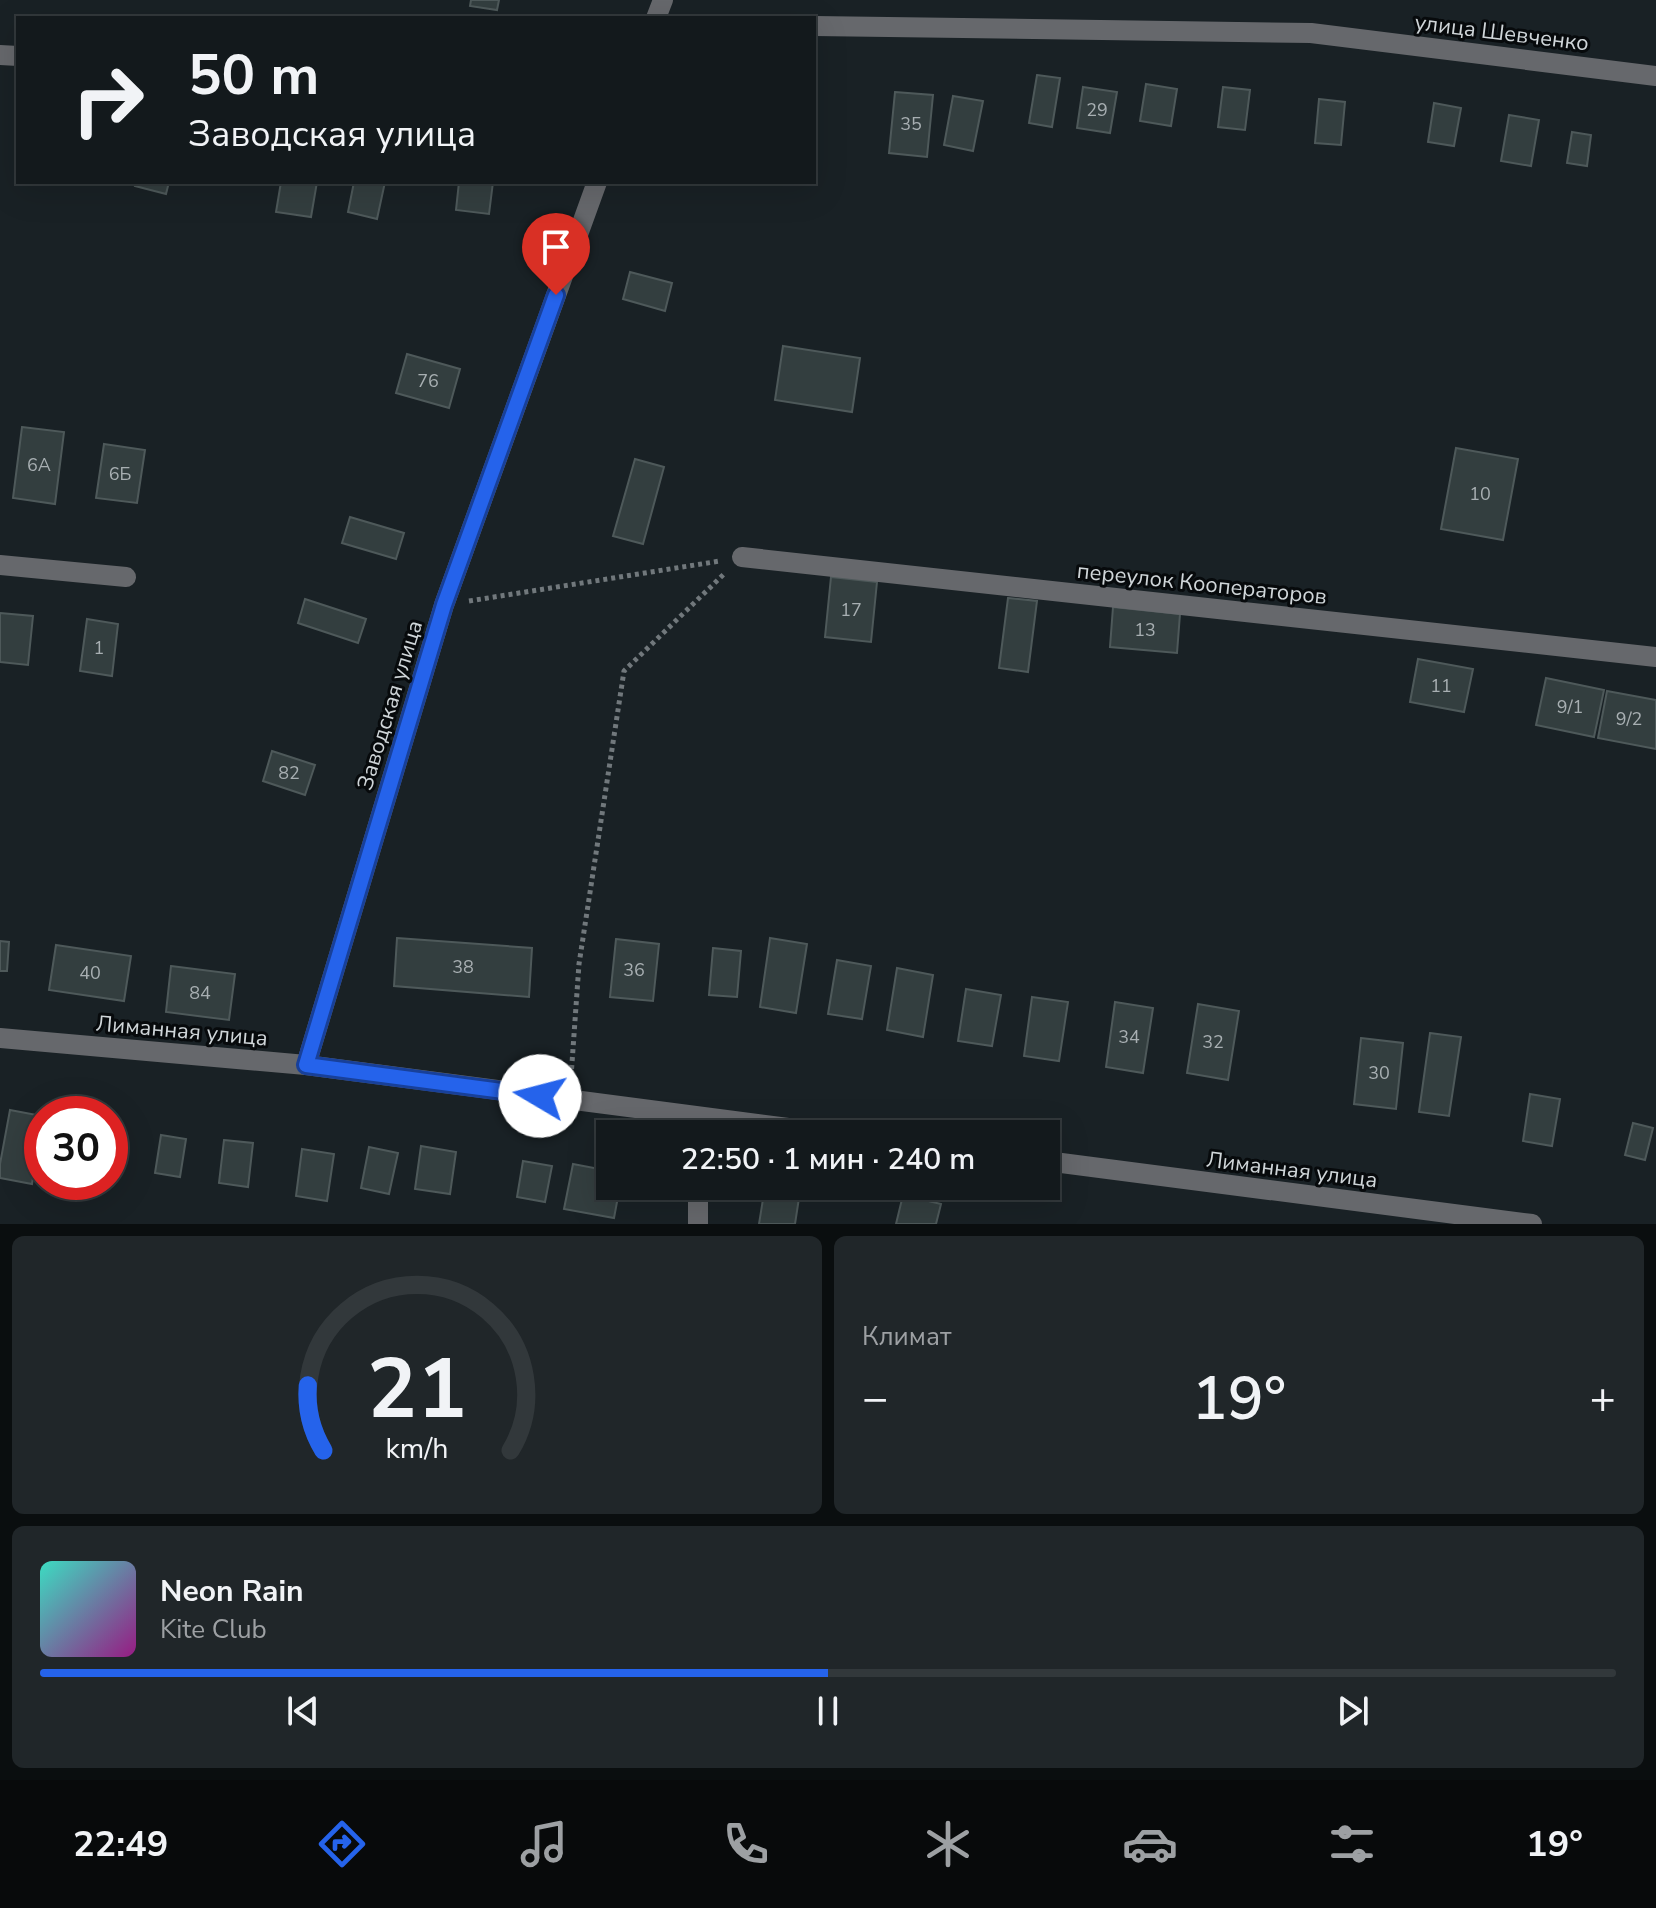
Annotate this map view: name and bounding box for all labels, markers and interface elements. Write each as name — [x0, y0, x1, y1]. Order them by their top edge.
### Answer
street label: улица Шевченко — [1413, 7, 1591, 59]
text: 50 m — [188, 37, 319, 114]
icon: right — [56, 48, 160, 152]
house number: 29 — [1086, 98, 1108, 122]
text: Заводская улица — [188, 110, 476, 159]
house number: 35 — [900, 112, 922, 136]
pin — [522, 213, 590, 295]
icon: arrive — [534, 225, 578, 269]
house number: 76 — [417, 369, 439, 393]
house number: 6А — [27, 453, 51, 477]
house number: 6Б — [109, 462, 131, 486]
house number: 10 — [1469, 482, 1491, 506]
street label: переулок Кооператоров — [1075, 556, 1328, 612]
house number: 17 — [840, 598, 862, 622]
street label: Заводская улица — [350, 617, 430, 794]
house number: 13 — [1134, 618, 1156, 642]
house number: 1 — [94, 636, 104, 660]
house number: 11 — [1430, 674, 1452, 698]
house number: 9/1 — [1557, 695, 1583, 719]
house number: 9/2 — [1616, 707, 1642, 731]
house number: 82 — [278, 761, 300, 785]
house number: 38 — [452, 955, 474, 979]
house number: 36 — [623, 958, 645, 982]
house number: 40 — [79, 961, 101, 985]
house number: 84 — [189, 981, 211, 1005]
street label: Лиманная улица — [95, 1009, 269, 1053]
house number: 34 — [1118, 1025, 1140, 1049]
house number: 32 — [1202, 1030, 1224, 1054]
position arrow — [498, 1054, 582, 1138]
house number: 30 — [1368, 1061, 1390, 1085]
speed limit sign: 30 — [24, 1096, 128, 1200]
text: 22:50 · 1 мин · 240 m — [681, 1139, 975, 1180]
street label: Лиманная улица — [1205, 1145, 1379, 1195]
text: Климат — [862, 1319, 951, 1354]
text: 21 — [367, 1333, 467, 1446]
text: 19° — [1192, 1358, 1286, 1440]
text: − — [862, 1369, 888, 1429]
text: + — [1590, 1369, 1616, 1429]
text: km/h — [386, 1429, 448, 1468]
text: Neon Rain — [160, 1571, 304, 1612]
text: Kite Club — [160, 1612, 267, 1647]
icon: previous — [281, 1689, 325, 1733]
icon: pause — [806, 1689, 850, 1733]
icon: next — [1331, 1689, 1375, 1733]
icon: directions — [314, 1816, 370, 1872]
icon: music — [516, 1816, 572, 1872]
icon: phone — [718, 1816, 774, 1872]
icon: climate — [920, 1816, 976, 1872]
icon: car — [1122, 1816, 1178, 1872]
icon: filters — [1324, 1816, 1380, 1872]
text: 22:49 — [73, 1820, 168, 1869]
text: 19° — [1526, 1820, 1583, 1869]

